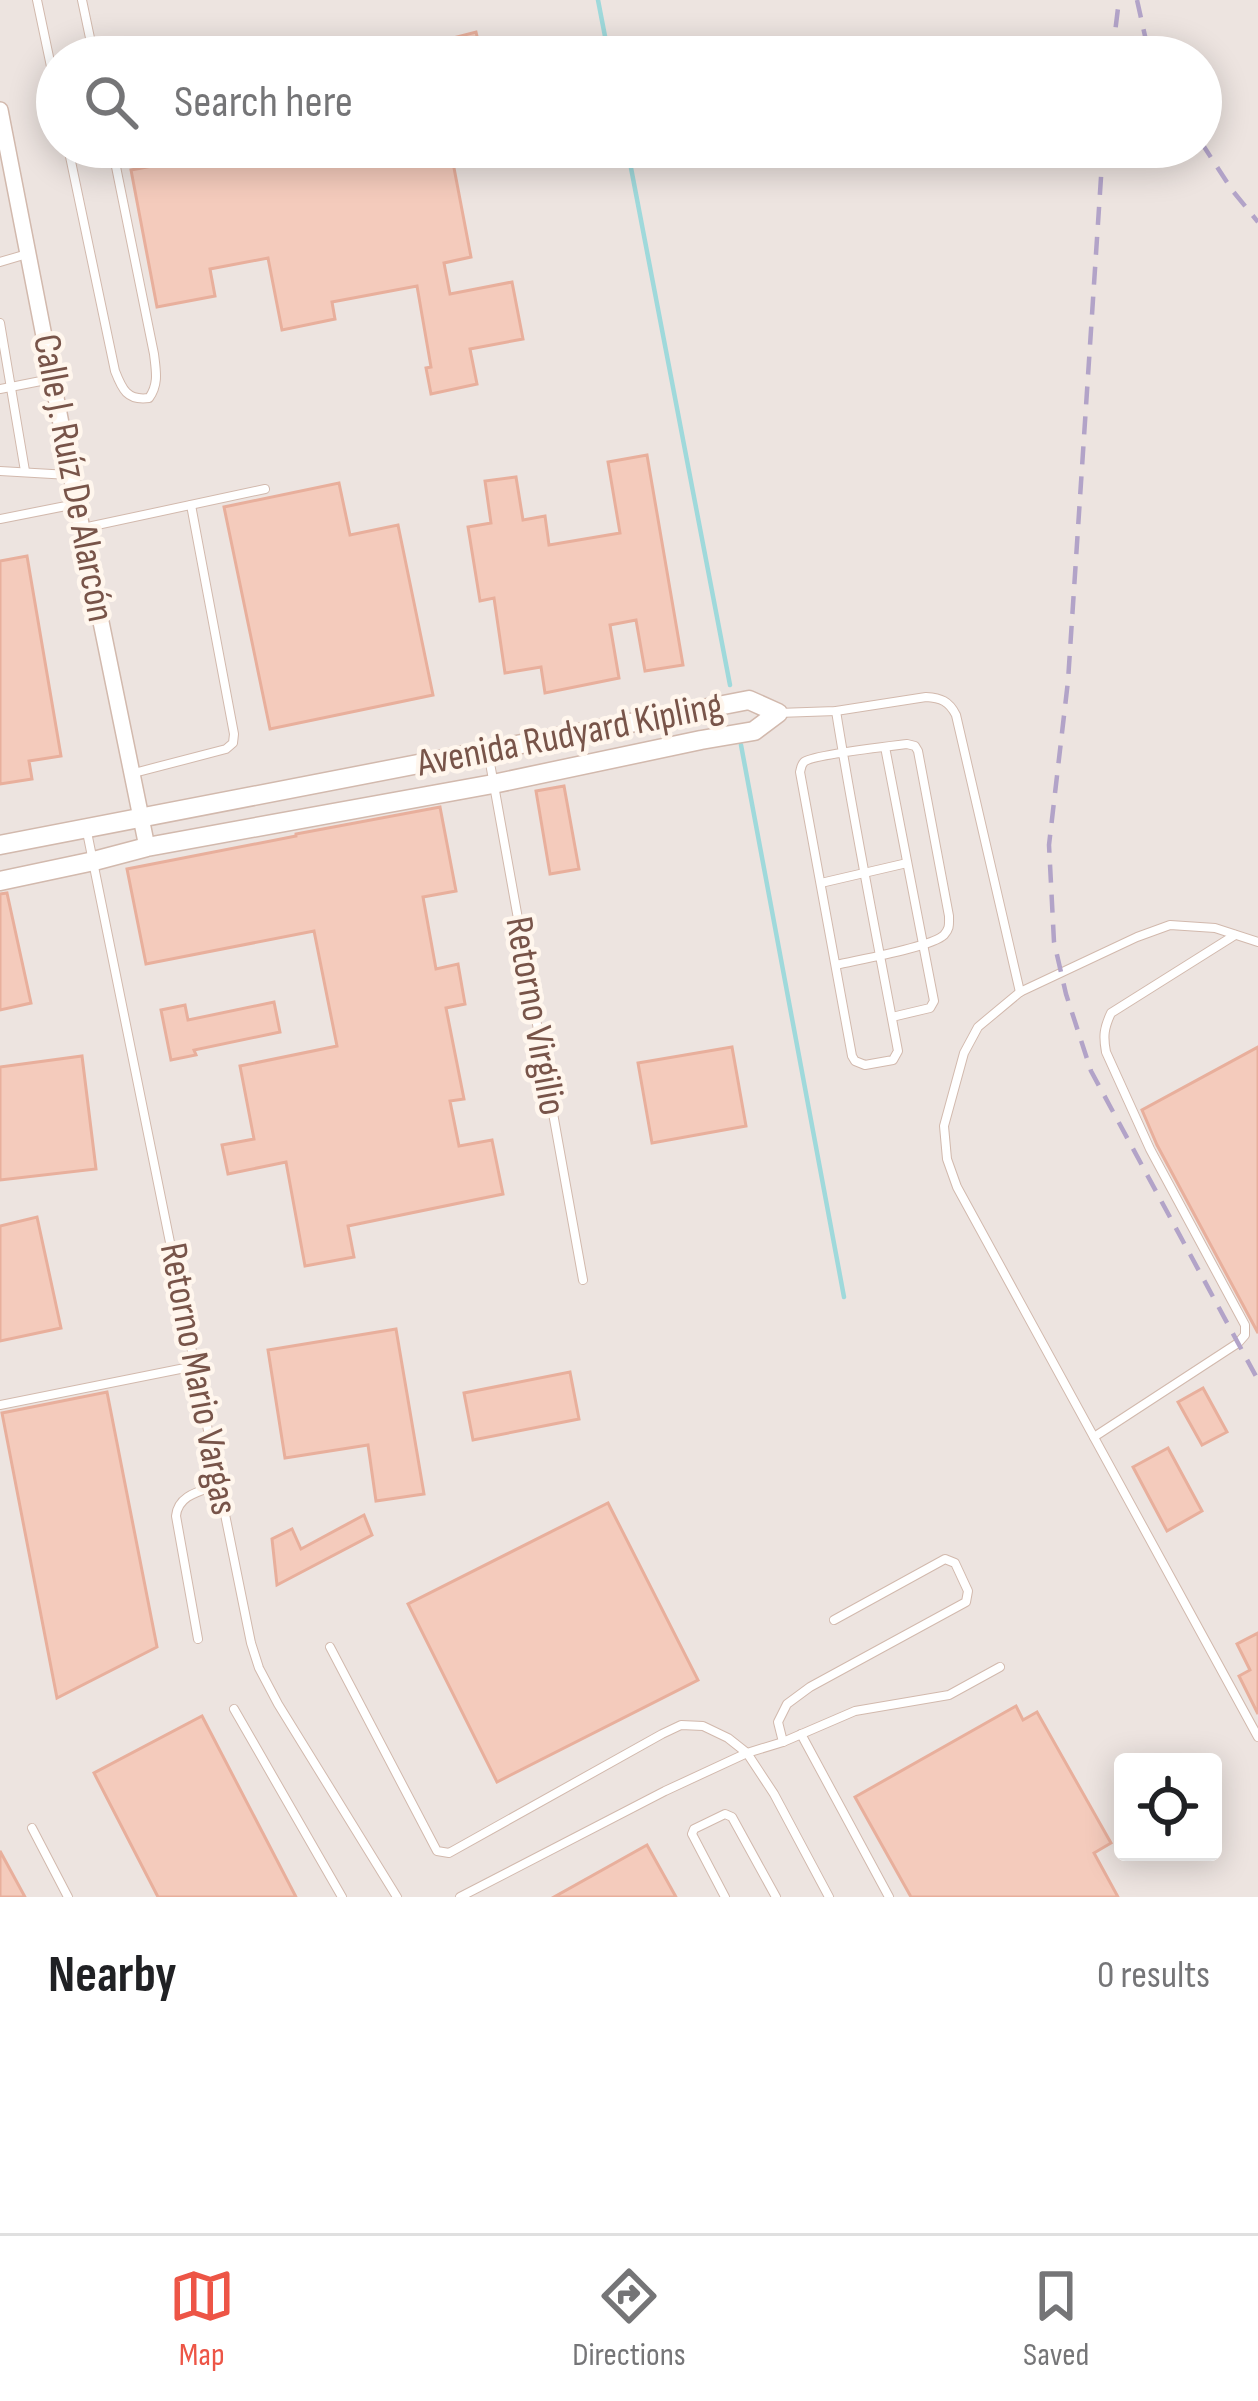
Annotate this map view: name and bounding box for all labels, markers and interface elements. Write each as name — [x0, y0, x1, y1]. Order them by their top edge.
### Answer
search box — [36, 36, 1222, 168]
icon: search — [78, 69, 144, 135]
text: Search here — [174, 75, 353, 130]
street label: Calle J. Ruíz De Alarcón — [22, 330, 124, 626]
street label: Avenida Rudyard Kipling — [412, 682, 727, 788]
street label: Retorno Virgilio — [494, 913, 576, 1119]
street label: Retorno Mario Vargas — [149, 1239, 247, 1519]
map controls — [1114, 1753, 1222, 1861]
button: locate — [1114, 1753, 1222, 1861]
text: Nearby — [48, 1945, 177, 2006]
text: 0 results — [1097, 1952, 1210, 1999]
tab: Map — [169, 2263, 235, 2375]
tab: Directions — [572, 2263, 686, 2375]
tab: Saved — [1023, 2263, 1089, 2375]

